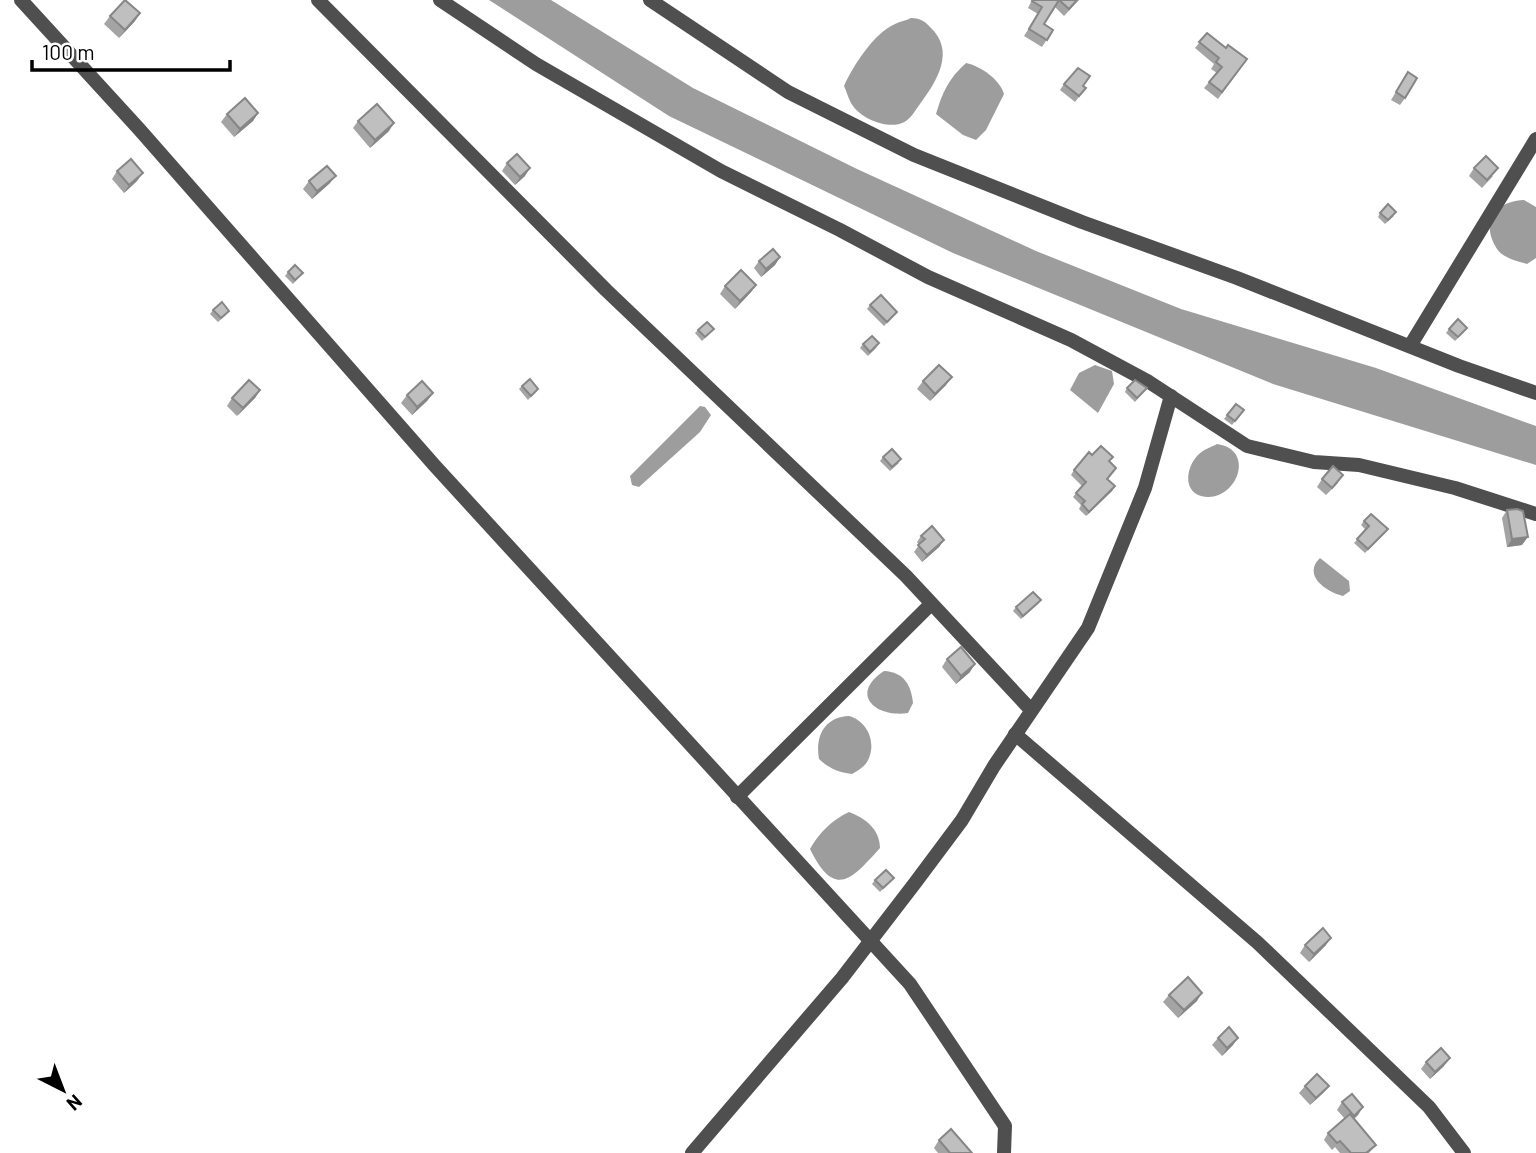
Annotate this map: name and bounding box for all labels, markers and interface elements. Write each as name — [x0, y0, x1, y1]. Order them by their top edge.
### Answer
scale bar — [32, 28, 229, 72]
text: 100 m — [42, 39, 95, 64]
north arrow — [28, 1055, 98, 1125]
text: N — [62, 1090, 87, 1116]

